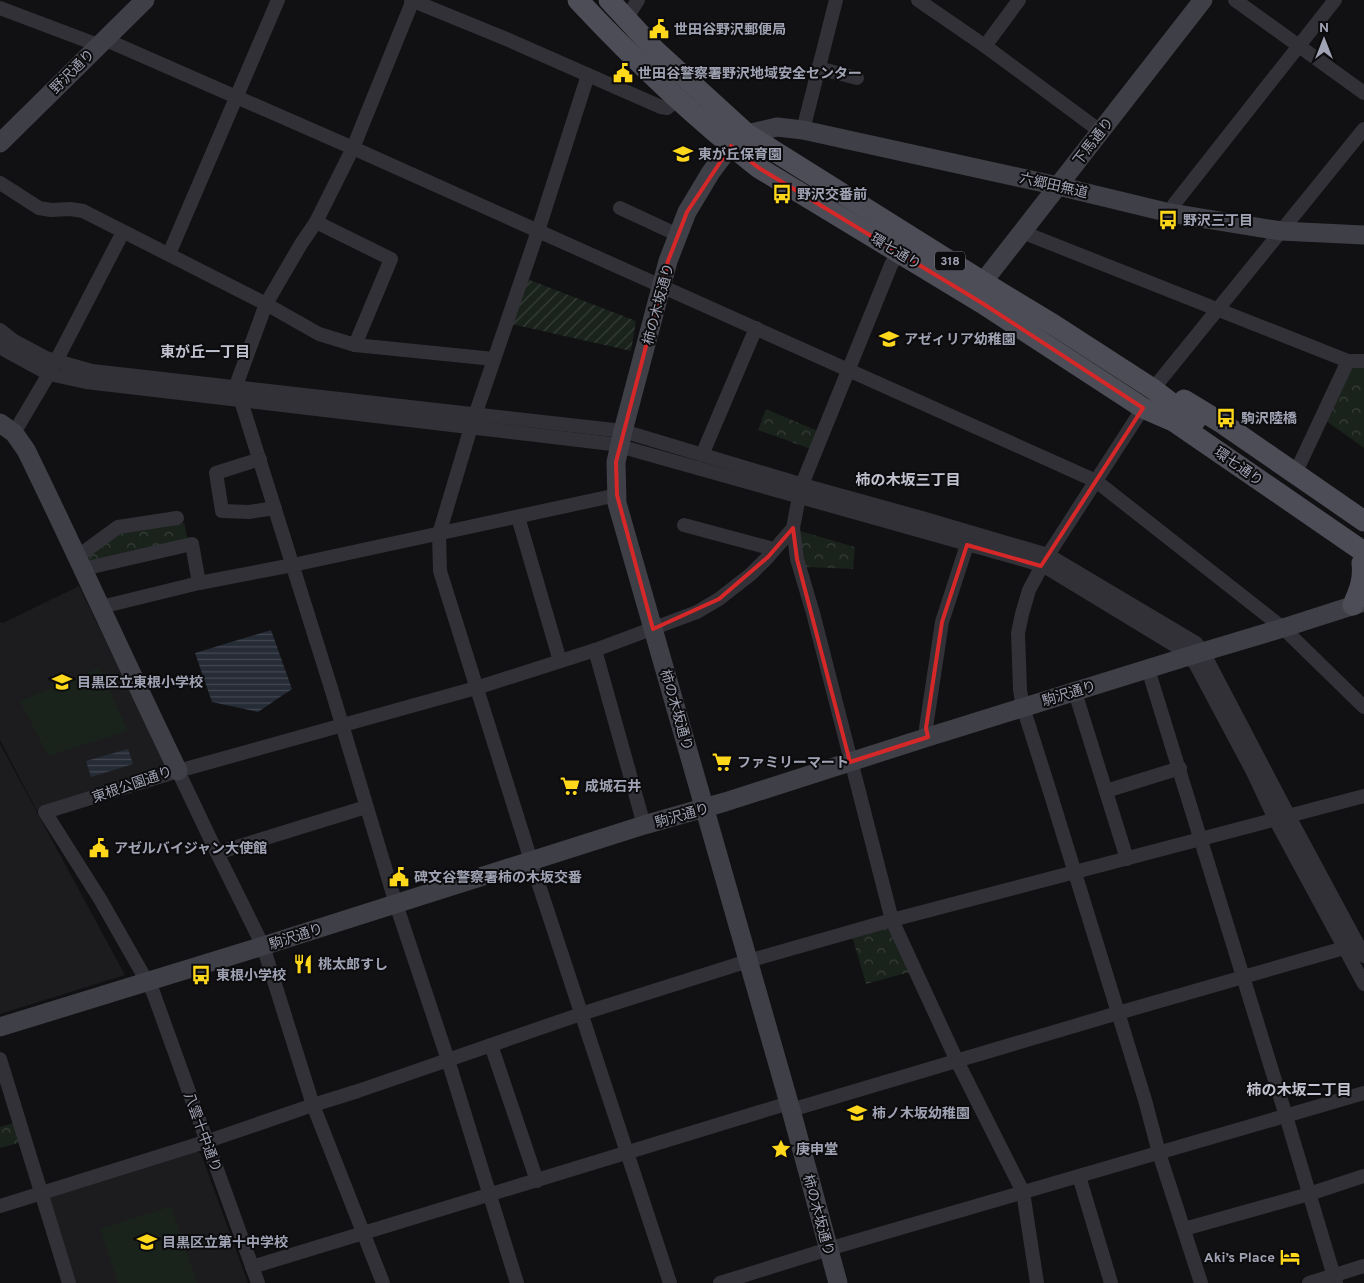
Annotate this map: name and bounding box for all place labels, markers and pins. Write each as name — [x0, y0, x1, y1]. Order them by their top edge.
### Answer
public building icon: 世田谷野沢郵便局 — [648, 18, 670, 40]
place label: 世田谷野沢郵便局 — [674, 22, 786, 39]
public building icon: 世田谷警察署野沢地域安全センター — [612, 62, 634, 84]
place label: 世田谷警察署野沢地域安全センター — [638, 66, 862, 83]
school or university icon: 東が丘保育園 — [672, 143, 694, 165]
place label: 東が丘保育園 — [698, 146, 782, 164]
bus stop icon: 野沢交番前 — [771, 183, 793, 205]
place label: 野沢交番前 — [797, 186, 867, 204]
bus stop icon: 野沢三丁目 — [1157, 209, 1179, 231]
place label: 野沢三丁目 — [1183, 213, 1253, 230]
school or university icon: アゼィリア幼稚園 — [878, 328, 900, 350]
place label: アゼィリア幼稚園 — [904, 331, 1016, 349]
bus stop icon: 駒沢陸橋 — [1215, 407, 1237, 429]
place label: 駒沢陸橋 — [1241, 411, 1297, 428]
school or university icon: 目黒区立東根小学校 — [51, 671, 73, 693]
place label: 目黒区立東根小学校 — [77, 675, 203, 692]
supermarket icon: ファミリーマート — [711, 751, 733, 773]
place label: ファミリーマート — [737, 755, 849, 772]
supermarket icon: 成城石井 — [559, 775, 581, 797]
place label: 成城石井 — [585, 778, 641, 796]
public building icon: アゼルバイジャン大使館 — [88, 837, 110, 859]
place label: アゼルバイジャン大使館 — [114, 840, 267, 858]
public building icon: 碑文谷警察署柿の木坂交番 — [388, 866, 410, 888]
place label: 碑文谷警察署柿の木坂交番 — [414, 870, 582, 887]
restaurant icon: 桃太郎すし — [292, 953, 314, 975]
place label: 桃太郎すし — [318, 957, 388, 974]
bus stop icon: 東根小学校 — [190, 964, 212, 986]
place label: 東根小学校 — [216, 968, 286, 985]
school or university icon: 柿ノ木坂幼稚園 — [846, 1102, 868, 1124]
place label: 柿ノ木坂幼稚園 — [872, 1105, 970, 1123]
place icon: 庚申堂 — [770, 1138, 792, 1160]
place label: 庚申堂 — [796, 1142, 838, 1159]
school or university icon: 目黒区立第十中学校 — [136, 1231, 158, 1253]
place label: 目黒区立第十中学校 — [162, 1234, 288, 1252]
hotel icon: Aki’s Place — [1279, 1246, 1301, 1268]
place label: Aki’s Place — [1204, 1250, 1275, 1267]

